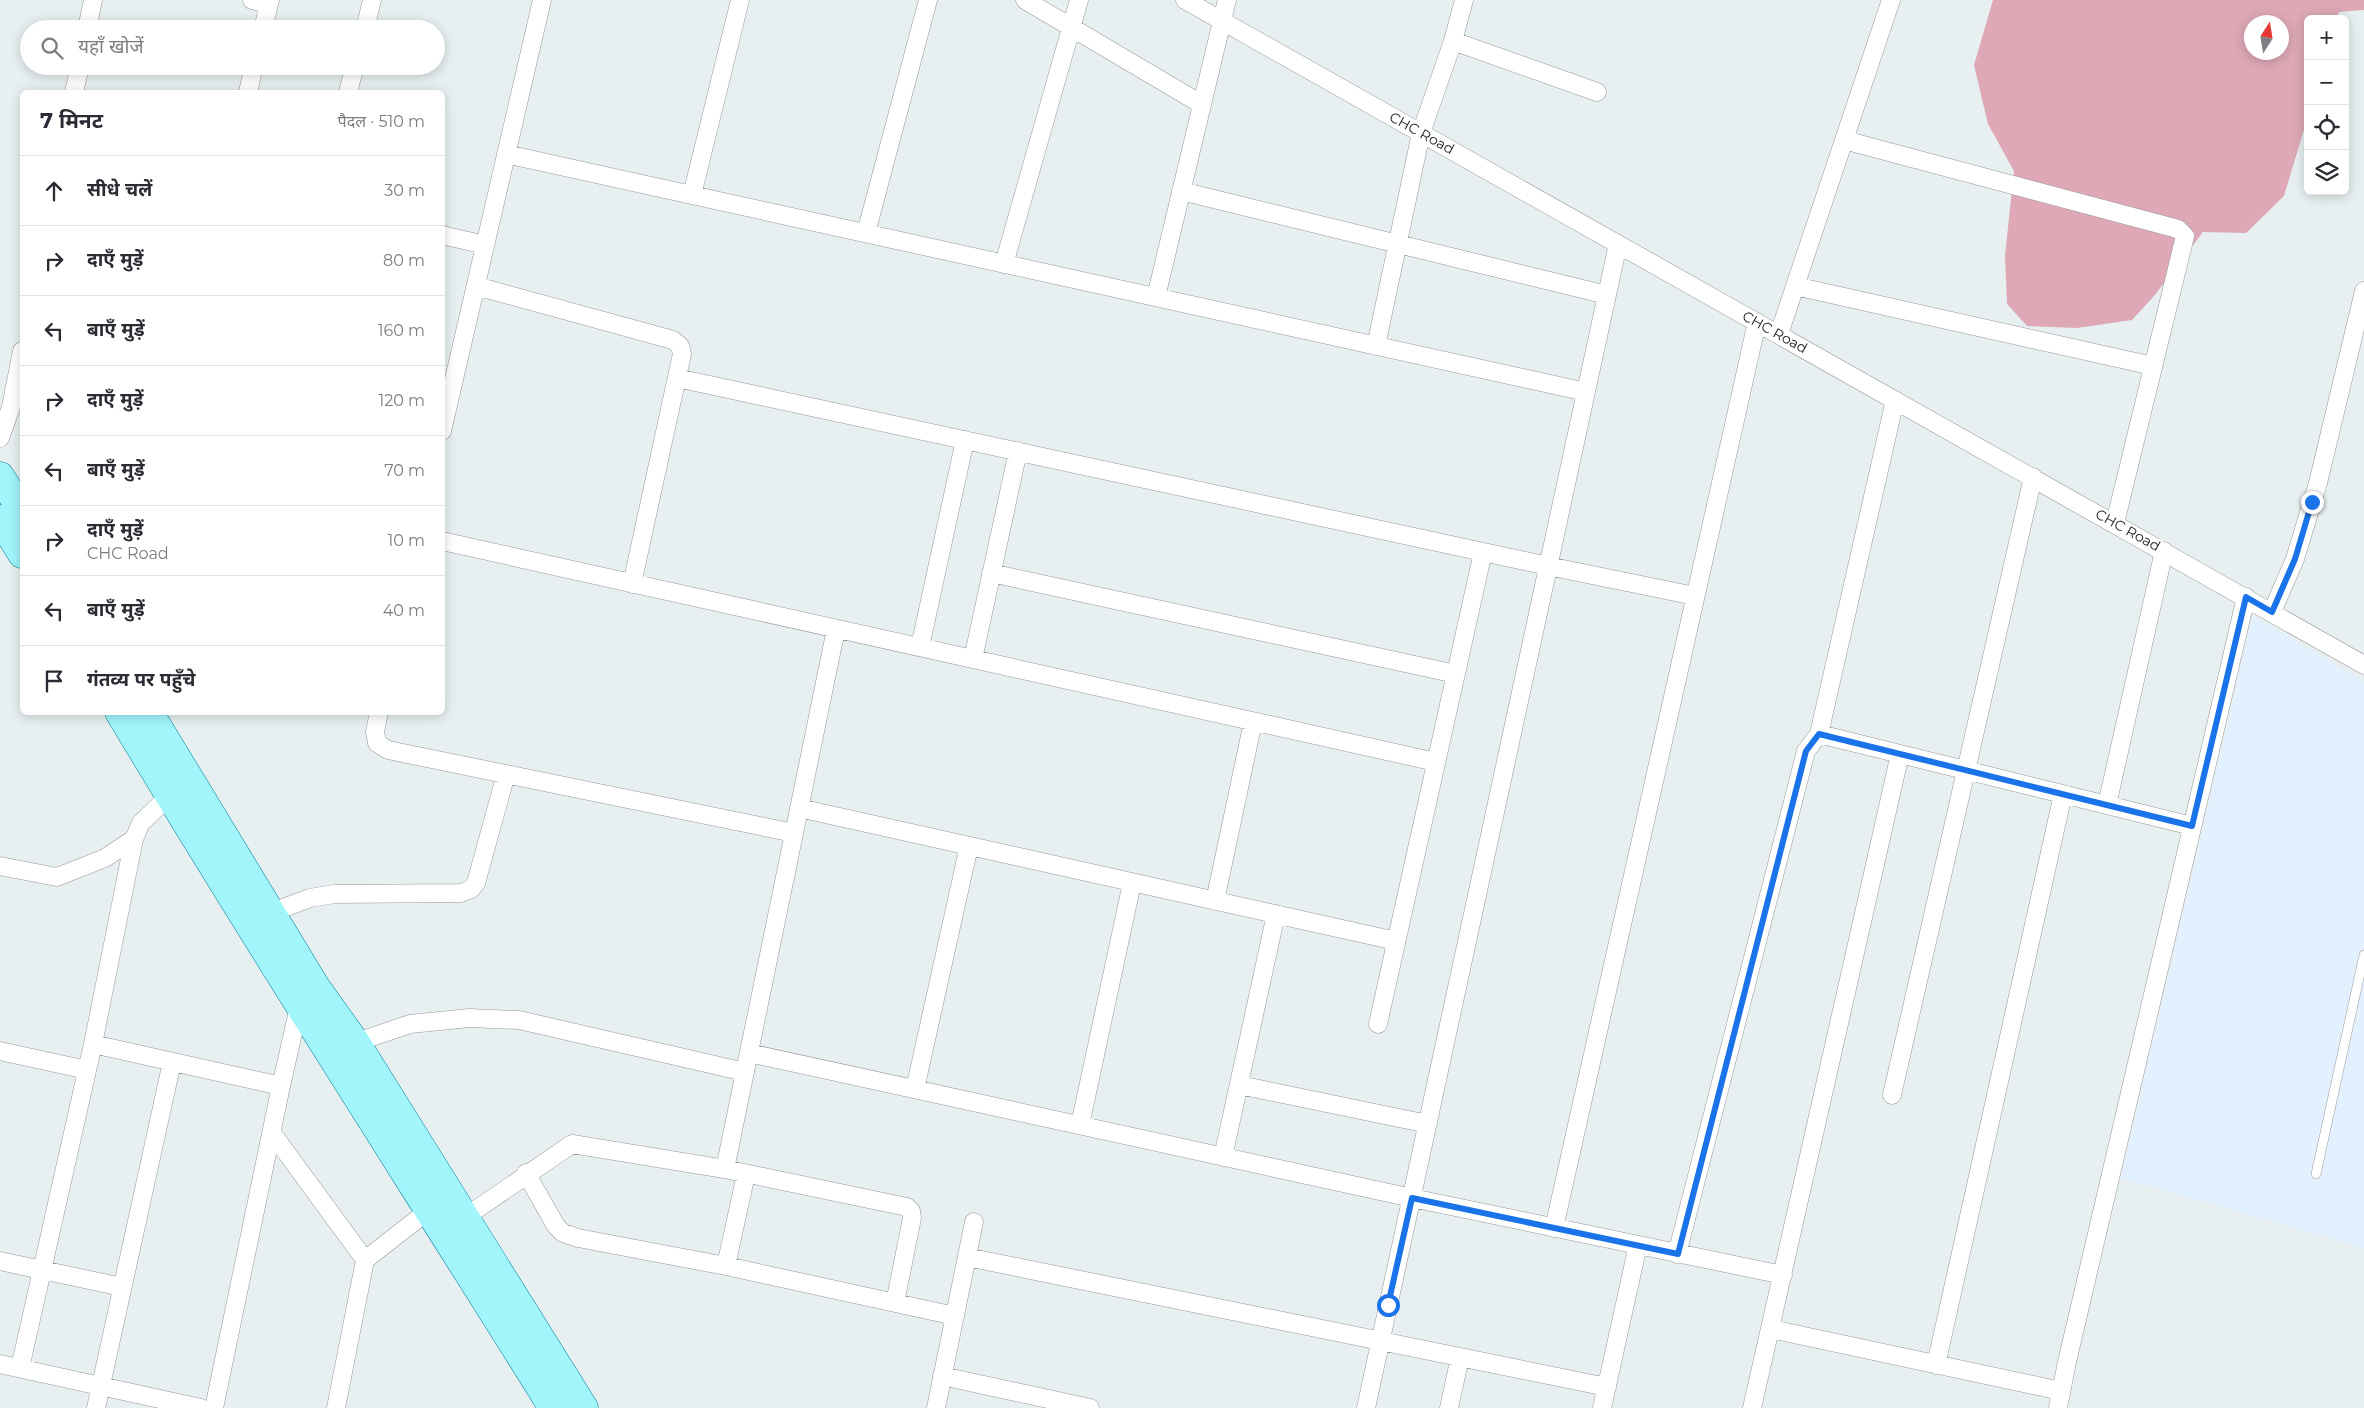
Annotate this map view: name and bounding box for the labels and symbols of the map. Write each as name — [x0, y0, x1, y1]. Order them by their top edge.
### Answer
north arrow — [2244, 15, 2289, 60]
street label: CHC Road — [1386, 108, 1458, 158]
street label: CHC Road — [1739, 307, 1811, 357]
route end — [2301, 491, 2324, 514]
street label: CHC Road — [2092, 505, 2164, 555]
route start — [1377, 1294, 1400, 1317]

